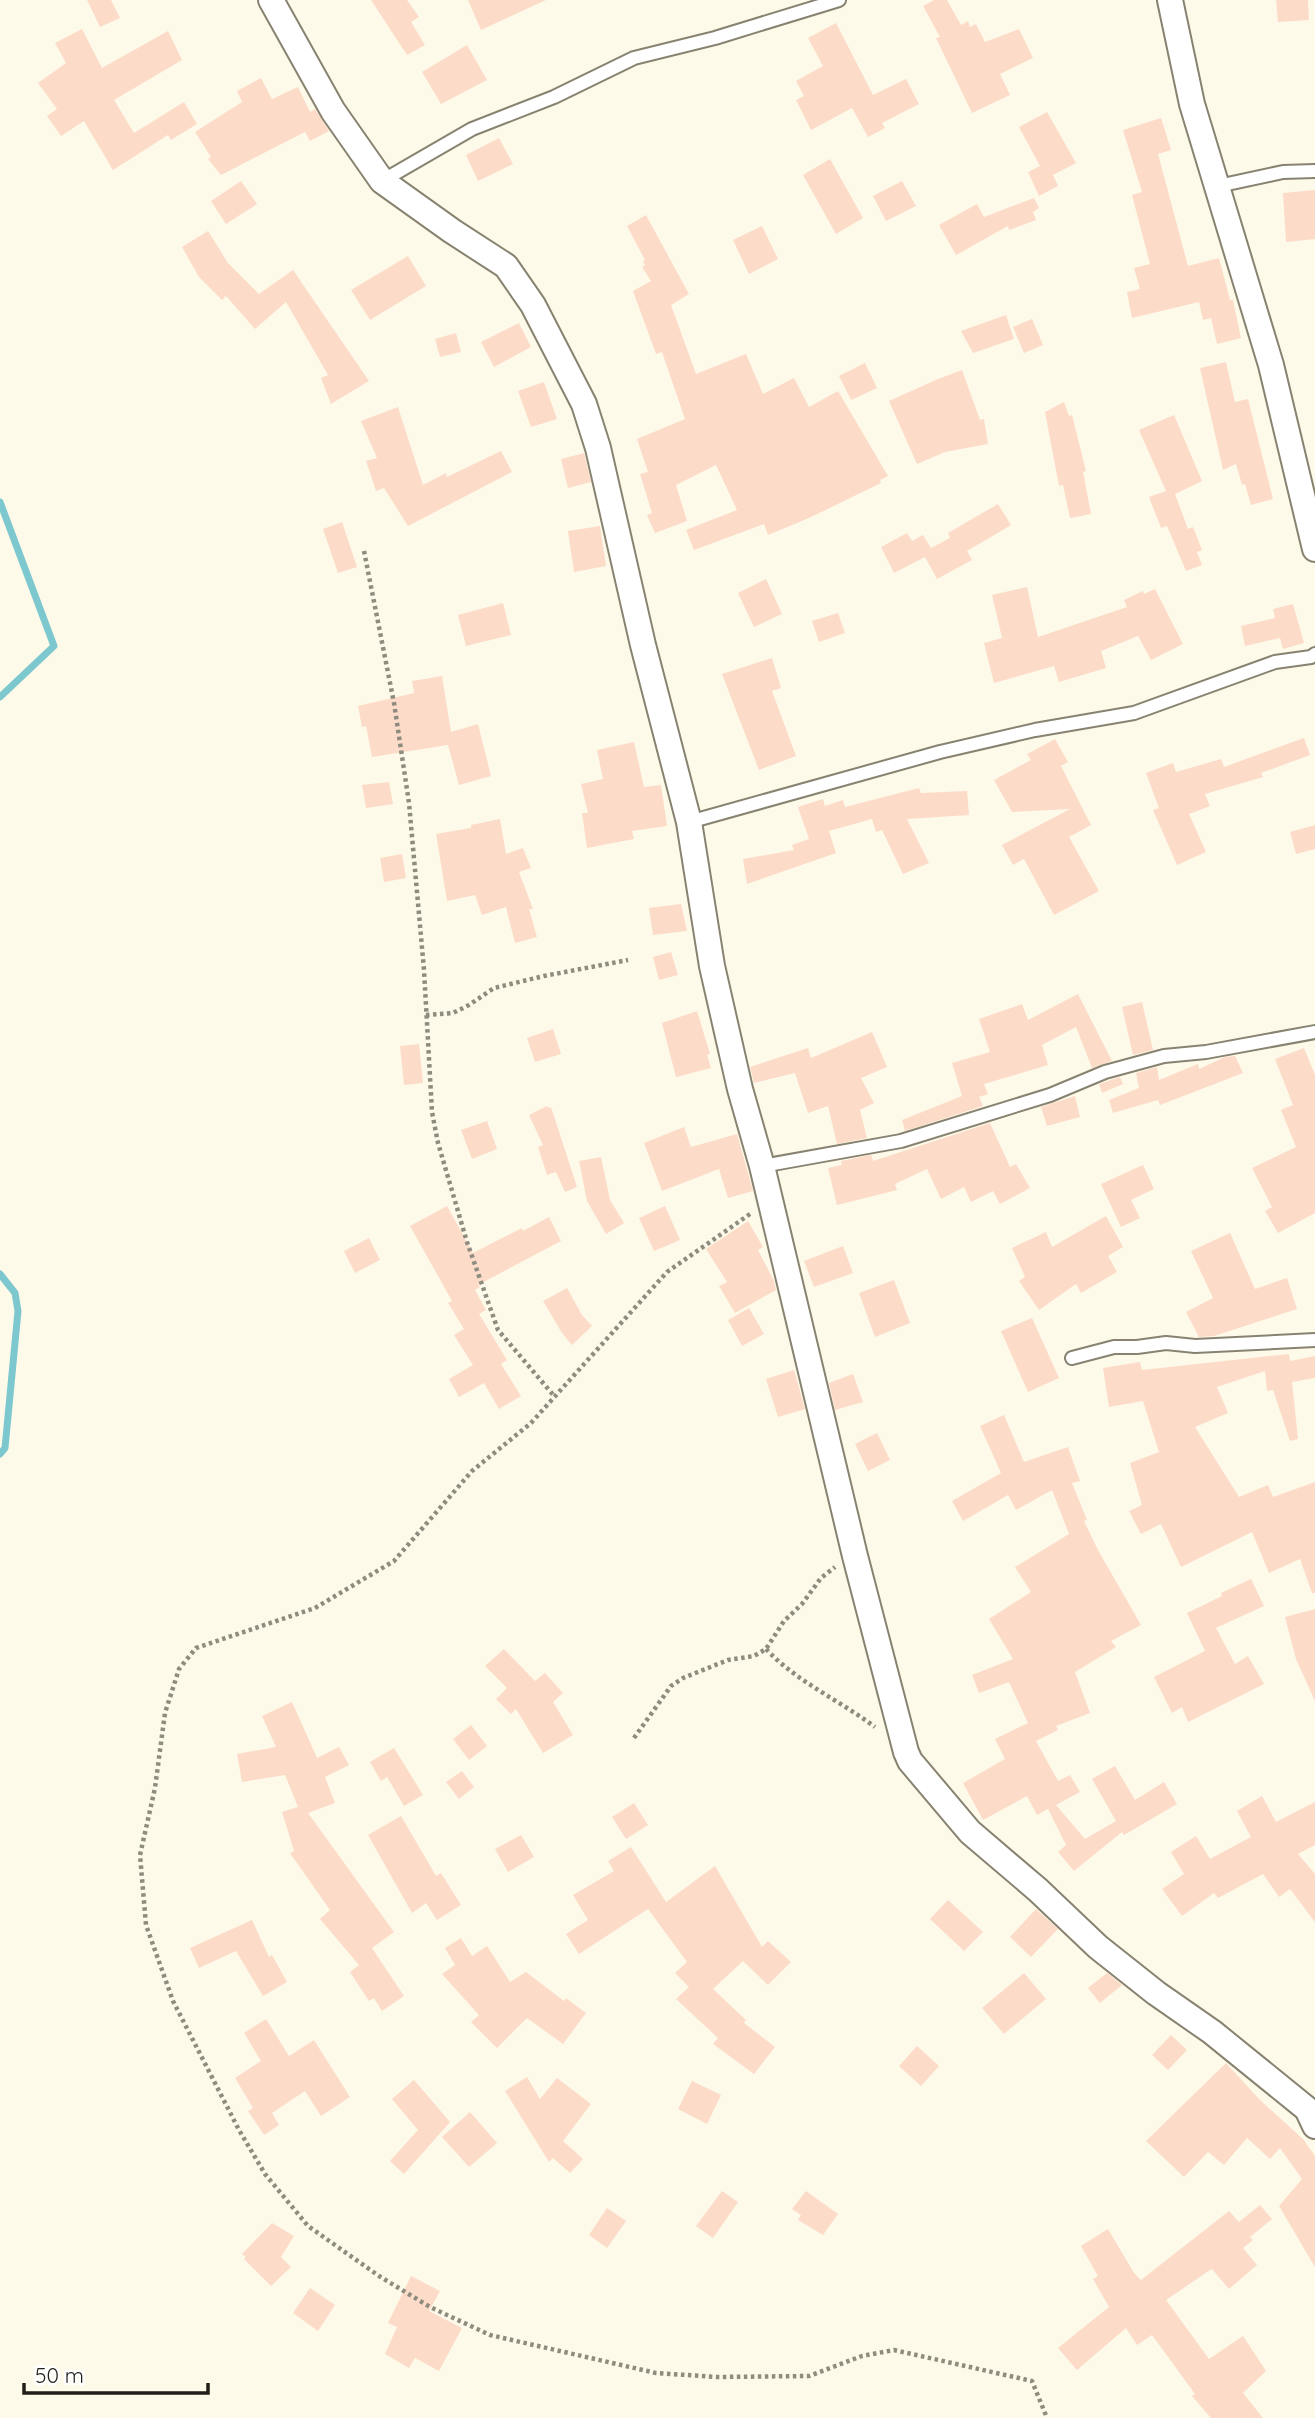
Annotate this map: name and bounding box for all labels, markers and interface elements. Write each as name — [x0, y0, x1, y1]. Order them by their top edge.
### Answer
scale bar — [24, 2352, 208, 2396]
text: 50 m — [35, 2362, 84, 2388]

